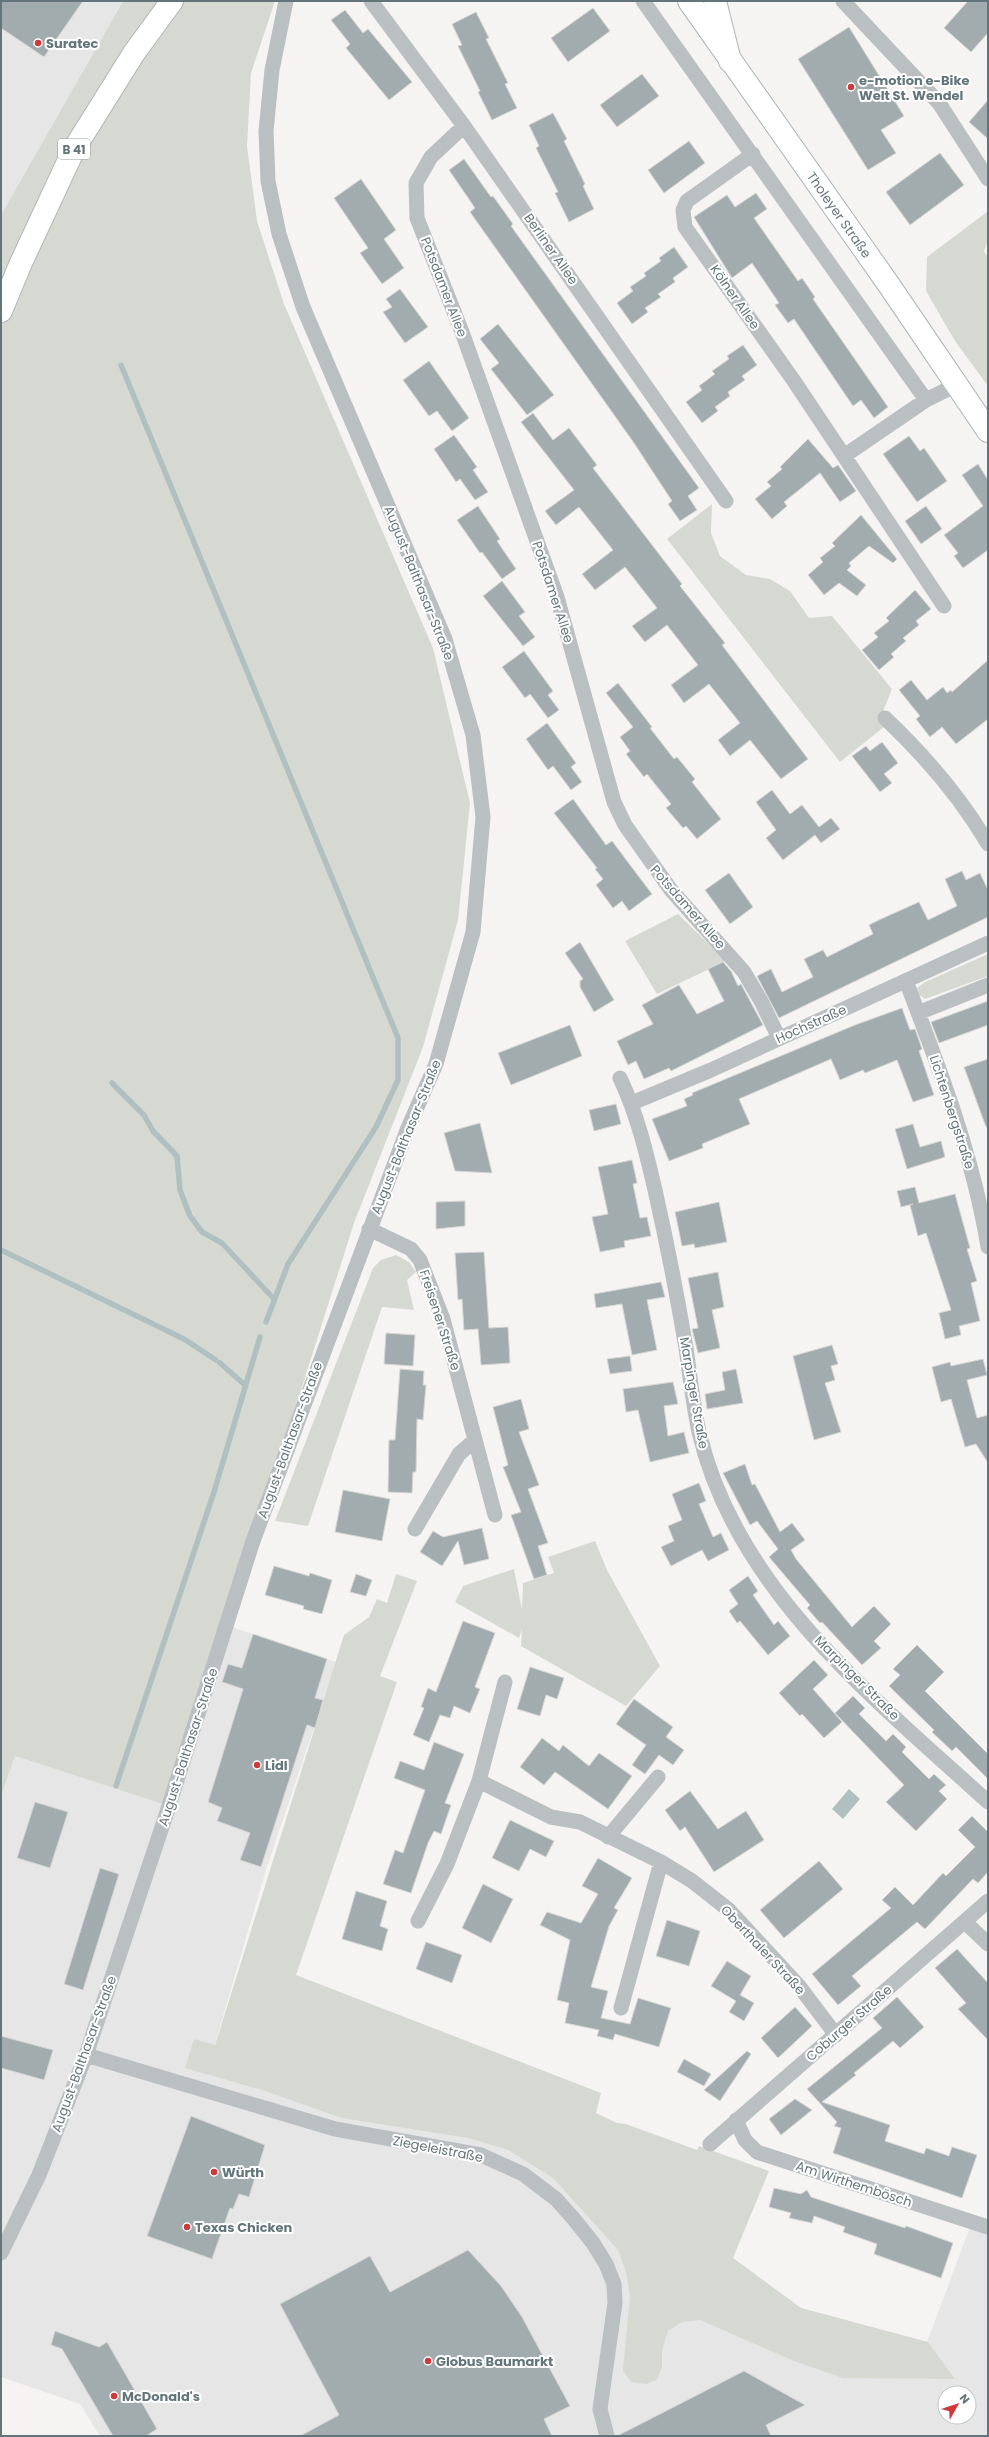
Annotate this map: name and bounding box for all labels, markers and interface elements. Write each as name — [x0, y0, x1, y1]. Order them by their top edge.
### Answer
place label: Suratec — [46, 34, 98, 53]
marker: Suratec — [33, 38, 43, 48]
place label: e-motion e-Bike Welt St. Wendel — [859, 71, 970, 105]
marker: e-motion e-Bike Welt St. Wendel — [846, 82, 856, 92]
road number: B 41 — [58, 139, 90, 159]
street label: Tholeyer Straße — [802, 168, 876, 262]
street label: Berliner Allee — [519, 209, 583, 289]
street label: Potsdamer Allee — [416, 234, 472, 340]
street label: Kölner Allee — [706, 261, 764, 333]
street label: August-Balthasar-Straße — [379, 503, 459, 663]
street label: Potsdamer Allee — [528, 539, 578, 645]
street label: Potsdamer Allee — [646, 861, 730, 953]
street label: Hochstraße — [773, 1000, 849, 1048]
street label: Lichtenbergstraße — [925, 1053, 979, 1171]
street label: August-Balthasar-Straße — [366, 1057, 446, 1217]
street label: Freisener Straße — [415, 1267, 465, 1373]
street label: Marpinger Straße — [675, 1336, 713, 1450]
street label: August-Balthasar-Straße — [253, 1359, 327, 1521]
street label: Marpinger Straße — [810, 1631, 904, 1725]
street label: August-Balthasar-Straße — [153, 1666, 223, 1828]
place label: Lidl — [265, 1756, 288, 1775]
marker: Lidl — [252, 1760, 262, 1770]
street label: Oberthaler Straße — [716, 1901, 810, 1999]
street label: August-Balthasar-Straße — [47, 1973, 121, 2135]
street label: Coburger Straße — [802, 1980, 896, 2066]
street label: Ziegeleistraße — [391, 2131, 485, 2167]
street label: Am Wirthembösch — [794, 2156, 914, 2212]
place label: Würth — [222, 2163, 264, 2182]
marker: Würth — [209, 2167, 219, 2177]
place label: Texas Chicken — [195, 2218, 293, 2237]
marker: Texas Chicken — [182, 2222, 192, 2232]
place label: Globus Baumarkt — [436, 2352, 553, 2371]
marker: Globus Baumarkt — [423, 2356, 433, 2366]
north arrow — [937, 2385, 977, 2425]
place label: McDonald's — [122, 2387, 200, 2406]
text: N — [956, 2390, 974, 2407]
marker: McDonald's — [109, 2391, 119, 2401]

